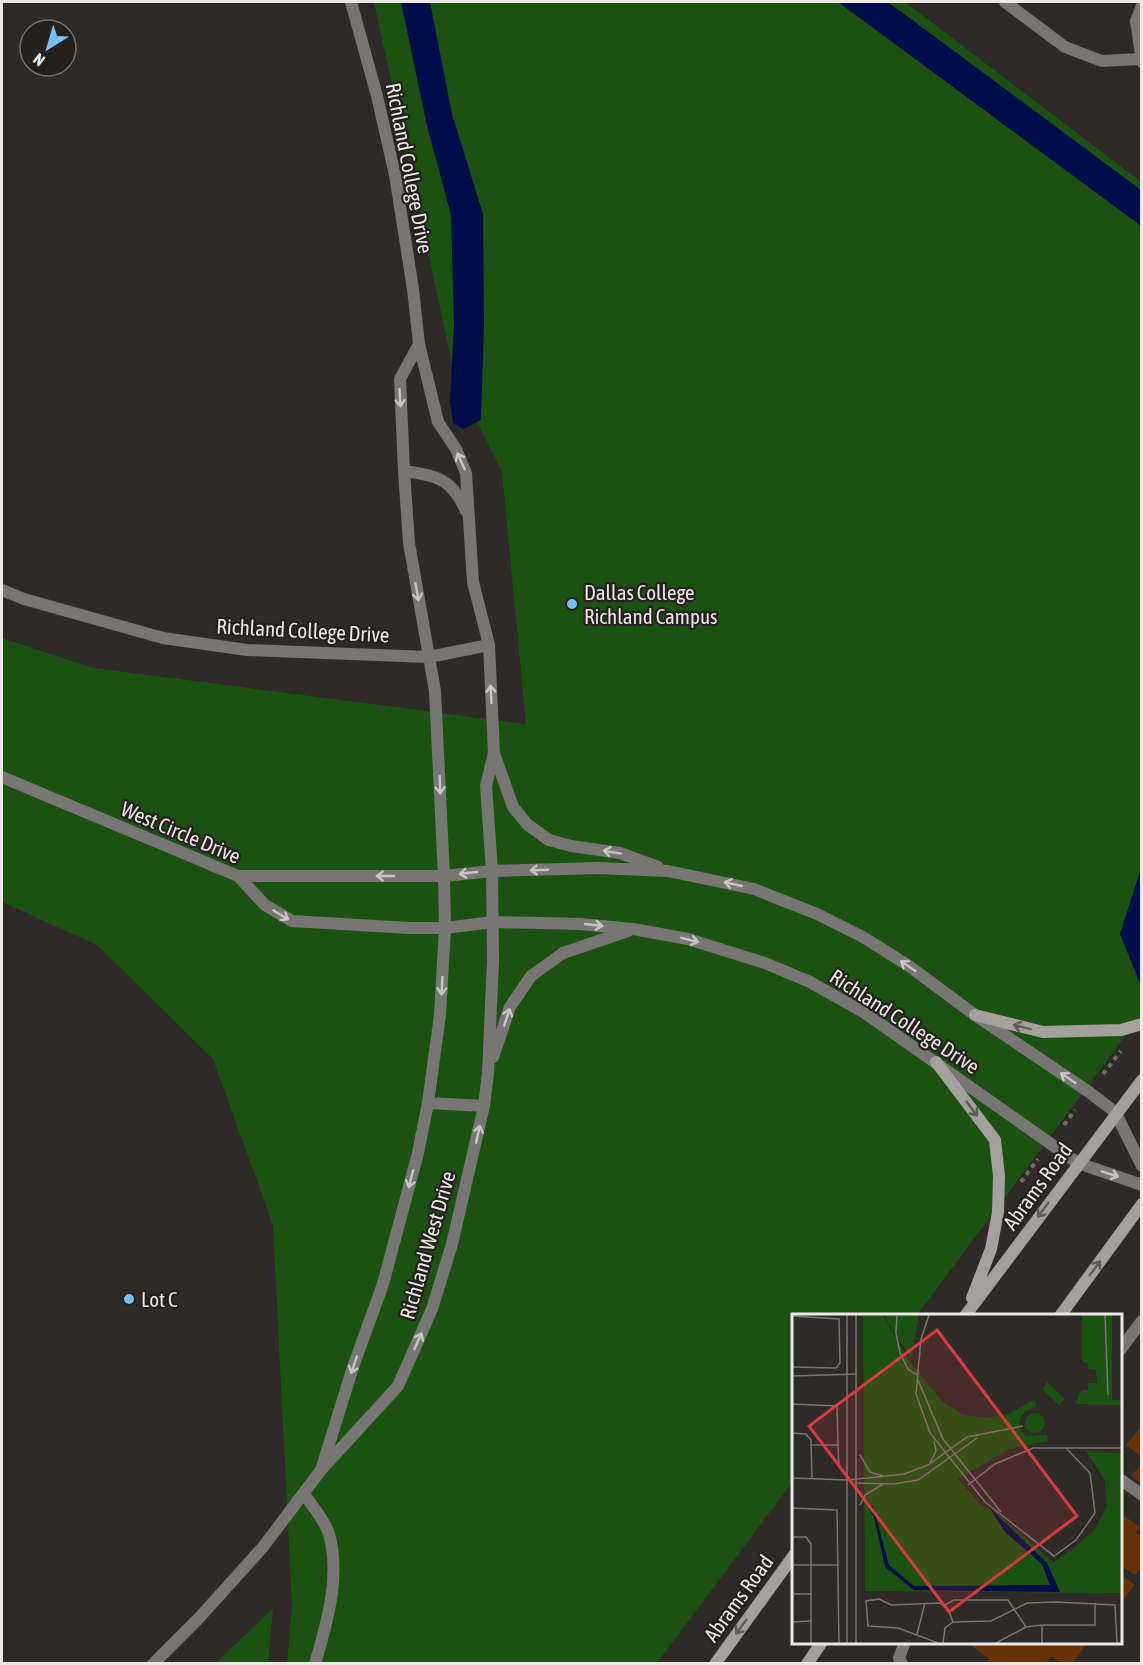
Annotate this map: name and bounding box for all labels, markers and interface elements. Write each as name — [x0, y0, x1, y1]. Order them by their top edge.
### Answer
north arrow — [18, 18, 78, 78]
text: N — [30, 50, 48, 70]
street label: Richland College Drive — [382, 81, 438, 255]
one-way arrow — [395, 387, 406, 407]
one-way arrow — [455, 452, 466, 470]
place label: Dallas College Richland Campus — [584, 580, 717, 628]
one-way arrow — [412, 581, 423, 601]
marker: Dallas College Richland Campus — [565, 597, 579, 611]
street label: Richland College Drive — [216, 613, 390, 647]
one-way arrow — [486, 685, 497, 705]
one-way arrow — [434, 775, 445, 795]
street label: West Circle Drive — [118, 796, 244, 868]
one-way arrow — [603, 846, 623, 857]
one-way arrow — [529, 864, 549, 875]
one-way arrow — [458, 868, 478, 879]
one-way arrow — [376, 870, 396, 882]
one-way arrow — [723, 877, 742, 889]
one-way arrow — [273, 908, 290, 921]
one-way arrow — [583, 920, 603, 931]
one-way arrow — [680, 935, 699, 946]
one-way arrow — [900, 960, 917, 972]
street label: Richland College Drive — [826, 964, 984, 1078]
one-way arrow — [436, 976, 447, 996]
one-way arrow — [502, 1008, 513, 1027]
one-way arrow — [1012, 1020, 1031, 1032]
one-way arrow — [1060, 1071, 1077, 1083]
one-way arrow — [965, 1101, 978, 1117]
one-way arrow — [472, 1125, 484, 1144]
street label: Abrams Road — [998, 1138, 1076, 1234]
street label: Richland West Drive — [394, 1168, 460, 1322]
one-way arrow — [405, 1169, 417, 1188]
one-way arrow — [1100, 1170, 1119, 1181]
one-way arrow — [1037, 1202, 1049, 1218]
one-way arrow — [1089, 1261, 1101, 1277]
place label: Lot C — [141, 1287, 178, 1311]
marker: Lot C — [122, 1292, 136, 1306]
inset map — [792, 1314, 1122, 1644]
one-way arrow — [413, 1332, 424, 1351]
one-way arrow — [348, 1355, 359, 1374]
street label: Abrams Road — [699, 1550, 777, 1646]
one-way arrow — [735, 1619, 747, 1635]

